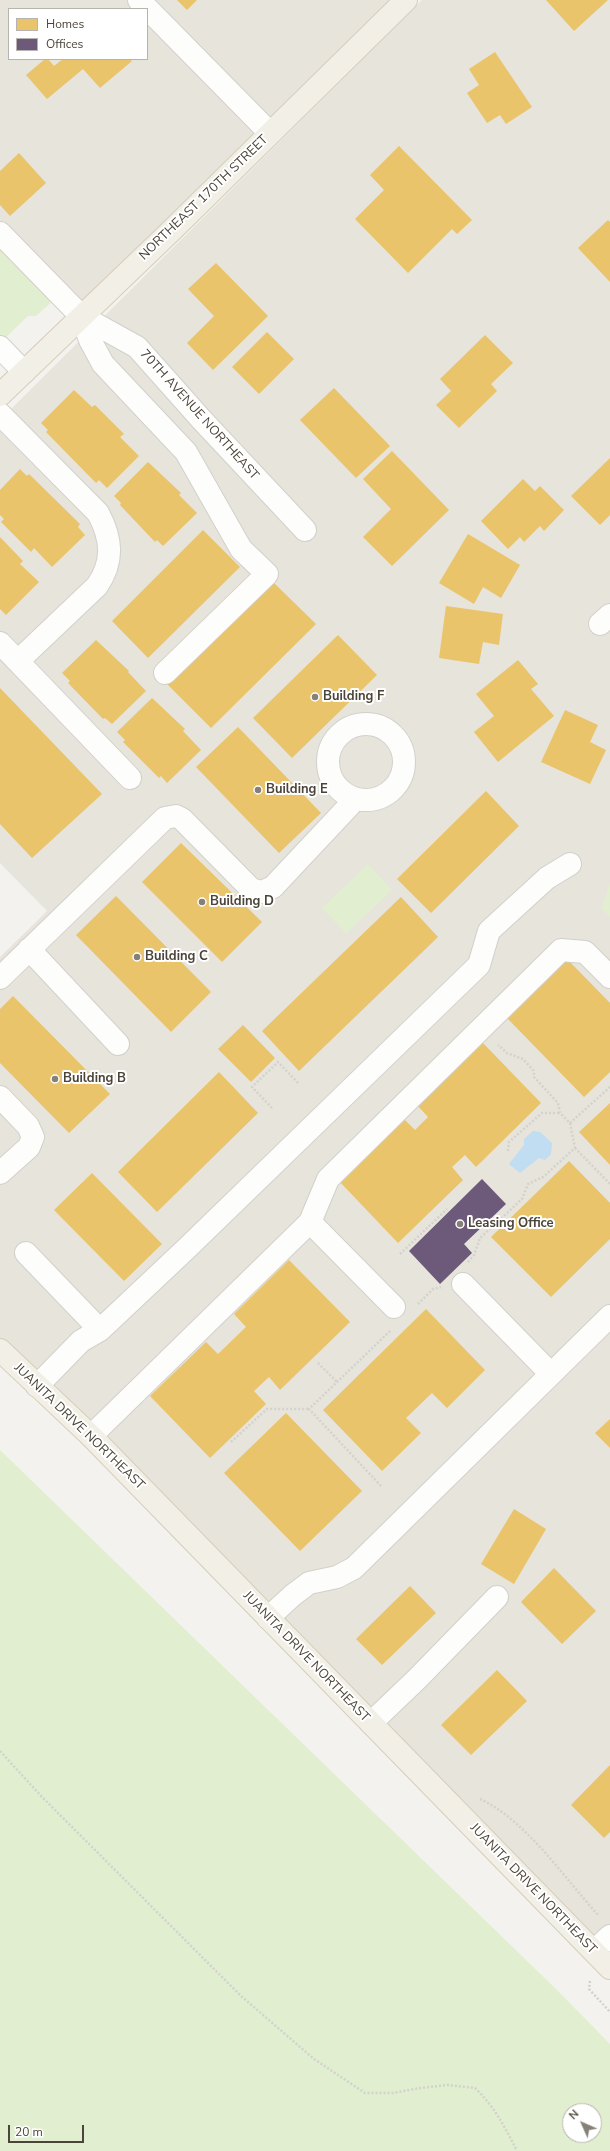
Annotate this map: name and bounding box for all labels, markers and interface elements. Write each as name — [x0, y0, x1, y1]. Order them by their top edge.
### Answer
legend — [8, 8, 148, 60]
text: Homes — [46, 16, 84, 32]
text: Offices — [46, 36, 83, 52]
street label: NORTHEAST 170TH STREET — [136, 132, 272, 264]
street label: 70TH AVENUE NORTHEAST — [136, 347, 262, 483]
place label: Building F — [323, 689, 384, 705]
marker: Building F — [310, 692, 320, 702]
place label: Building E — [266, 782, 328, 798]
marker: Building E — [253, 785, 263, 795]
place label: Building D — [210, 894, 274, 910]
marker: Building D — [197, 897, 207, 907]
place label: Building C — [145, 949, 208, 965]
marker: Building C — [132, 952, 142, 962]
place label: Building B — [63, 1071, 126, 1087]
marker: Building B — [50, 1074, 60, 1084]
place label: Leasing Office — [468, 1216, 554, 1232]
marker: Leasing Office — [455, 1219, 465, 1229]
street label: JUANITA DRIVE NORTHEAST — [10, 1360, 148, 1494]
street label: JUANITA DRIVE NORTHEAST — [239, 1588, 373, 1726]
street label: JUANITA DRIVE NORTHEAST — [466, 1820, 600, 1958]
north arrow — [562, 2103, 602, 2143]
text: N — [566, 2107, 582, 2123]
scale bar — [10, 2117, 86, 2143]
text: 20 m — [15, 2124, 43, 2140]

